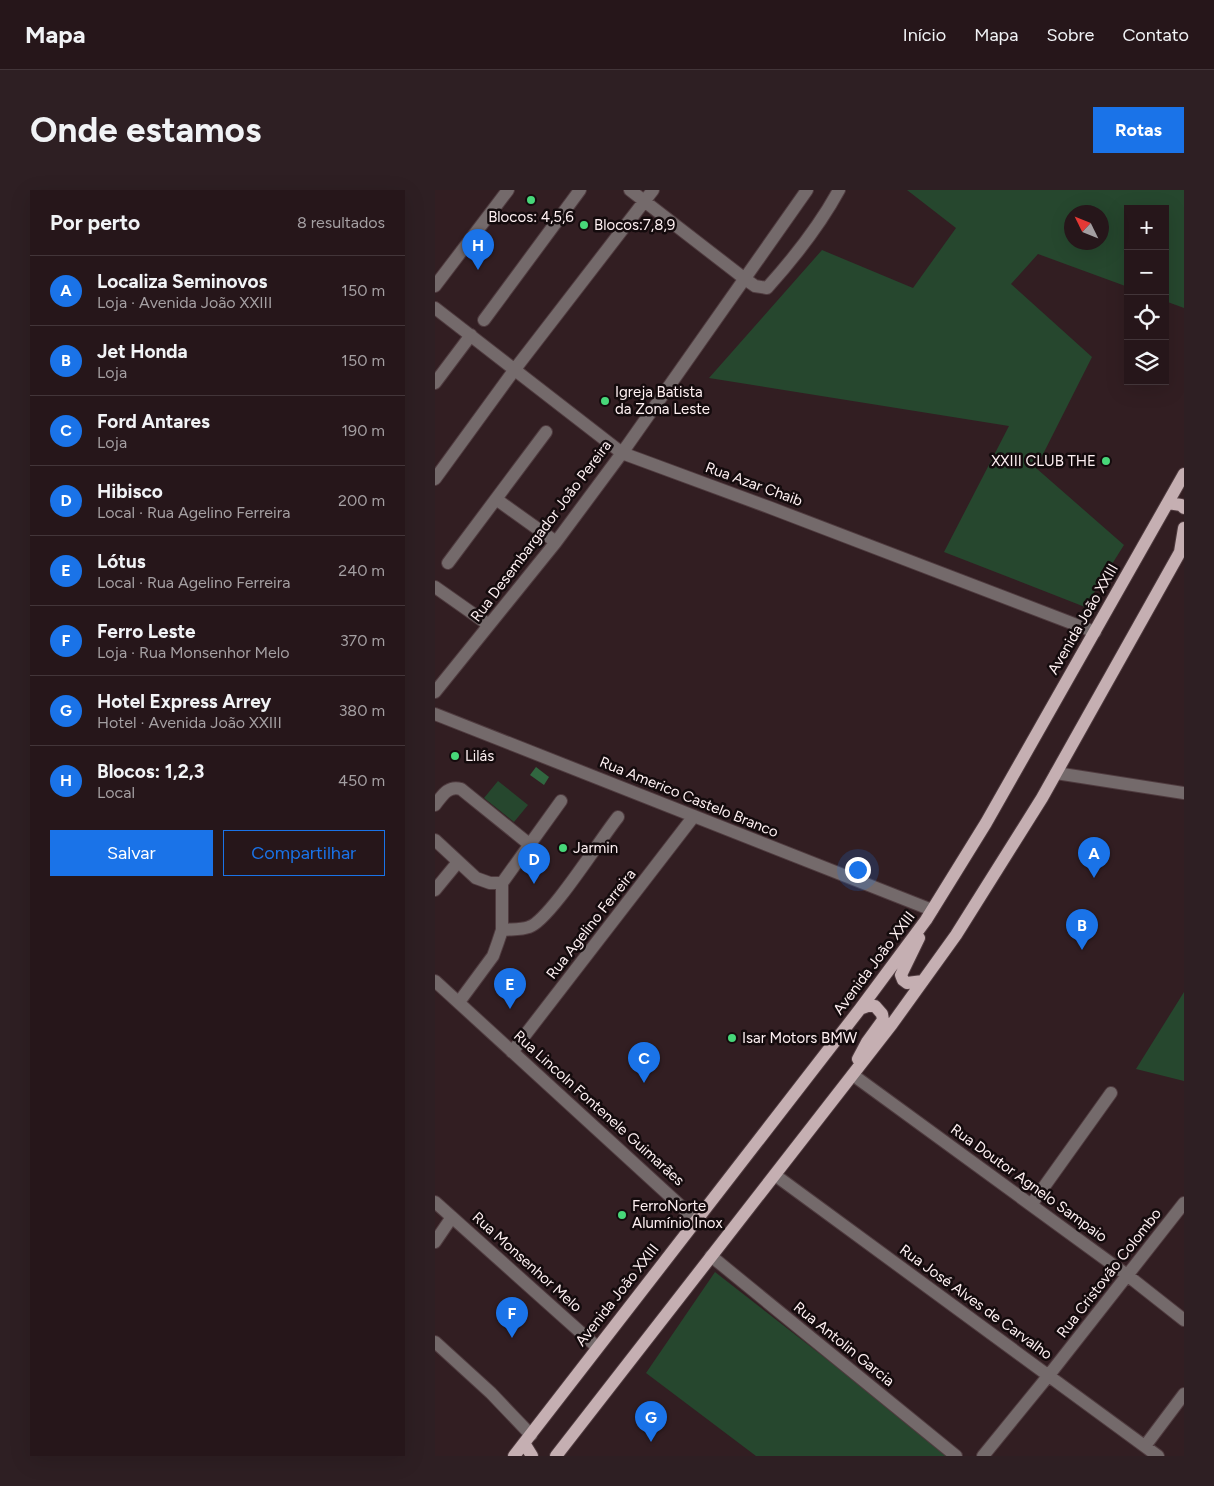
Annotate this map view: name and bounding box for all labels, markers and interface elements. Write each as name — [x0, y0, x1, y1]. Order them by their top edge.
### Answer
text: Mapa — [25, 20, 86, 49]
text: Início — [903, 24, 946, 46]
text: Mapa — [974, 24, 1018, 46]
text: Sobre — [1046, 24, 1094, 46]
text: Contato — [1122, 24, 1189, 46]
button: Rotas — [1093, 107, 1184, 153]
text: Onde estamos — [30, 109, 261, 151]
marker: Blocos: 4,5,6 — [525, 194, 537, 206]
north arrow — [1064, 205, 1109, 250]
map controls — [1124, 205, 1169, 385]
button: + — [1124, 205, 1169, 250]
place label: Blocos: 4,5,6 — [488, 208, 574, 226]
text: Por perto — [50, 210, 140, 235]
text: 8 resultados — [297, 213, 385, 232]
place label: Blocos:7,8,9 — [594, 216, 675, 234]
marker: Blocos:7,8,9 — [578, 219, 590, 231]
pin: H — [462, 229, 494, 270]
button: − — [1124, 250, 1169, 295]
text: Localiza Seminovos — [97, 270, 267, 293]
text: A — [60, 281, 72, 300]
text: 150 m — [341, 281, 385, 300]
text: Loja · Avenida João XXIII — [97, 293, 272, 312]
button: locate — [1124, 295, 1169, 340]
text: Jet Honda — [97, 340, 188, 363]
button: layers — [1124, 340, 1169, 385]
text: B — [61, 351, 71, 370]
text: 150 m — [341, 351, 385, 370]
text: Loja — [97, 363, 127, 382]
place label: Igreja Batista da Zona Leste — [615, 383, 710, 418]
marker: Igreja Batista da Zona Leste — [599, 395, 611, 407]
text: Ford Antares — [97, 410, 210, 433]
text: C — [60, 421, 72, 440]
text: 190 m — [342, 421, 385, 440]
text: Loja — [97, 433, 127, 452]
street label: Rua Desembargador João Pereira — [467, 437, 615, 625]
place label: XXIII CLUB THE — [991, 452, 1096, 470]
marker: XXIII CLUB THE — [1100, 455, 1112, 467]
street label: Rua Azar Chaib — [703, 458, 805, 510]
text: Hibisco — [97, 480, 163, 503]
text: D — [60, 491, 72, 510]
text: 200 m — [338, 491, 385, 510]
text: Local · Rua Agelino Ferreira — [97, 503, 290, 522]
text: Lótus — [97, 550, 146, 573]
street label: Avenida João XXIII — [1044, 560, 1122, 678]
text: E — [61, 561, 71, 580]
text: 240 m — [338, 561, 385, 580]
text: Local · Rua Agelino Ferreira — [97, 573, 290, 592]
text: Ferro Leste — [97, 620, 195, 643]
text: F — [62, 631, 70, 650]
text: 370 m — [340, 631, 385, 650]
text: Loja · Rua Monsenhor Melo — [97, 643, 290, 662]
text: Hotel Express Arrey — [97, 690, 271, 713]
text: G — [60, 701, 72, 720]
text: 380 m — [339, 701, 385, 720]
text: Hotel · Avenida João XXIII — [97, 713, 282, 732]
place label: Lilás — [465, 747, 494, 765]
marker: Lilás — [449, 750, 461, 762]
street label: Rua Americo Castelo Branco — [597, 753, 781, 841]
text: Blocos: 1,2,3 — [97, 760, 204, 783]
text: H — [60, 771, 72, 790]
text: 450 m — [338, 771, 385, 790]
text: Local — [97, 783, 135, 802]
button: Salvar — [50, 830, 213, 876]
button: Compartilhar — [223, 830, 385, 876]
pin: A — [1078, 837, 1110, 878]
place label: Jarmin — [573, 839, 618, 857]
marker: Jarmin — [557, 842, 569, 854]
pin: D — [518, 843, 550, 884]
your location — [845, 857, 871, 883]
street label: Rua Agelino Ferreira — [543, 865, 639, 983]
street label: Avenida João XXIII — [829, 908, 919, 1018]
pin: B — [1066, 909, 1098, 950]
pin: E — [494, 968, 526, 1009]
street label: Rua Lincoln Fontenele Guimarães — [510, 1027, 688, 1189]
place label: Isar Motors BMW — [742, 1029, 858, 1047]
marker: Isar Motors BMW — [726, 1032, 738, 1044]
pin: C — [628, 1042, 660, 1083]
street label: Rua Doutor Agnelo Sampaio — [947, 1120, 1111, 1246]
place label: FerroNorte Alumínio Inox — [632, 1197, 723, 1232]
street label: Rua Cristovão Colombo — [1053, 1205, 1165, 1341]
street label: Rua Monsenhor Melo — [469, 1208, 586, 1316]
marker: FerroNorte Alumínio Inox — [616, 1209, 628, 1221]
street label: Avenida João XXIII — [571, 1240, 663, 1350]
street label: Rua José Alves de Carvalho — [896, 1241, 1056, 1364]
pin: F — [496, 1297, 528, 1338]
street label: Rua Antolin Garcia — [790, 1298, 898, 1390]
pin: G — [635, 1401, 667, 1442]

